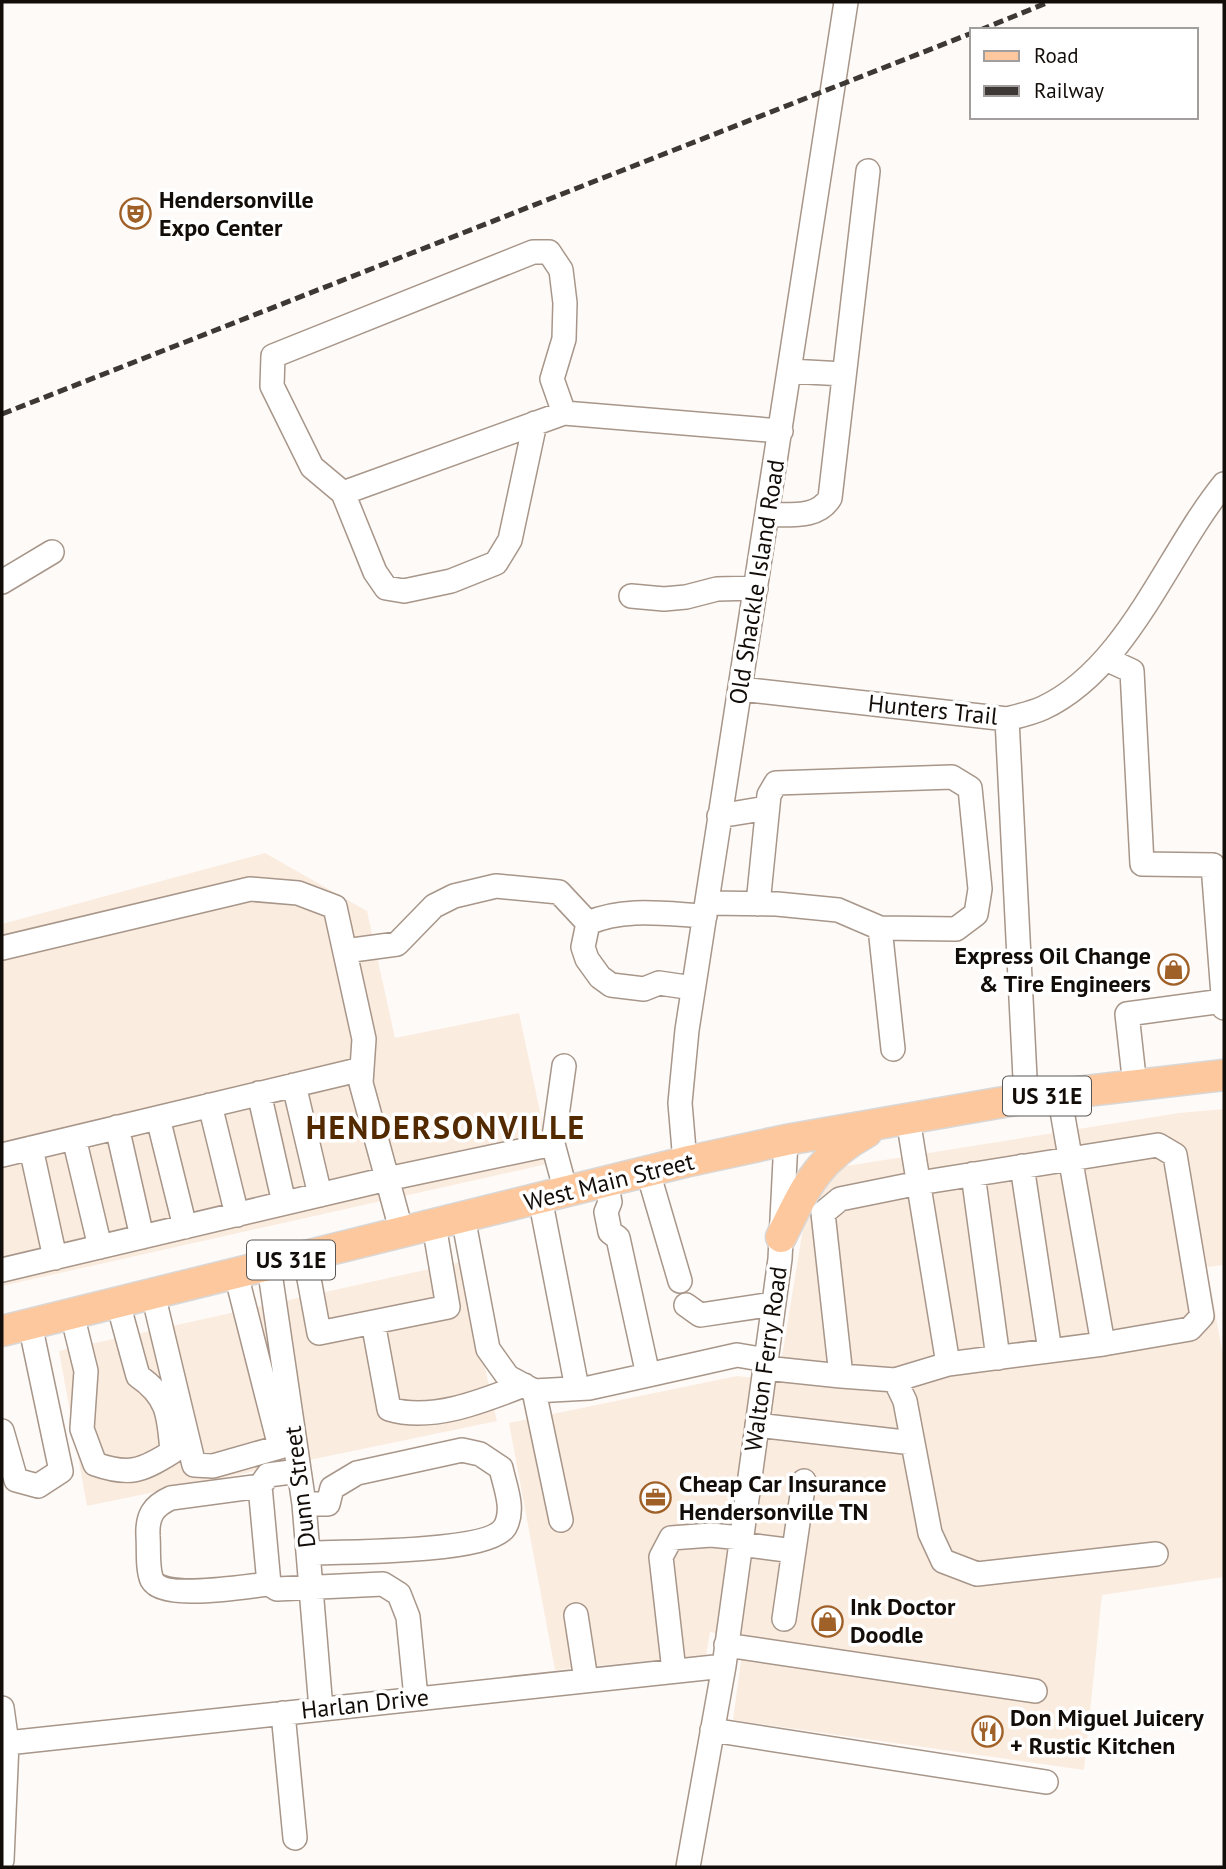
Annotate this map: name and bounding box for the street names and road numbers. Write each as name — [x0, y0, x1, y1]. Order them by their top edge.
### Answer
street label: Old Shackle Island Road — [722, 457, 791, 707]
street label: Hunters Trail — [867, 687, 1000, 732]
road number: US 31E — [1003, 1077, 1091, 1116]
street label: West Main Street — [521, 1145, 697, 1218]
road number: US 31E — [247, 1240, 335, 1280]
street label: Walton Ferry Road — [737, 1264, 794, 1453]
street label: Dunn Street — [277, 1424, 322, 1550]
street label: Harlan Drive — [299, 1681, 430, 1726]

